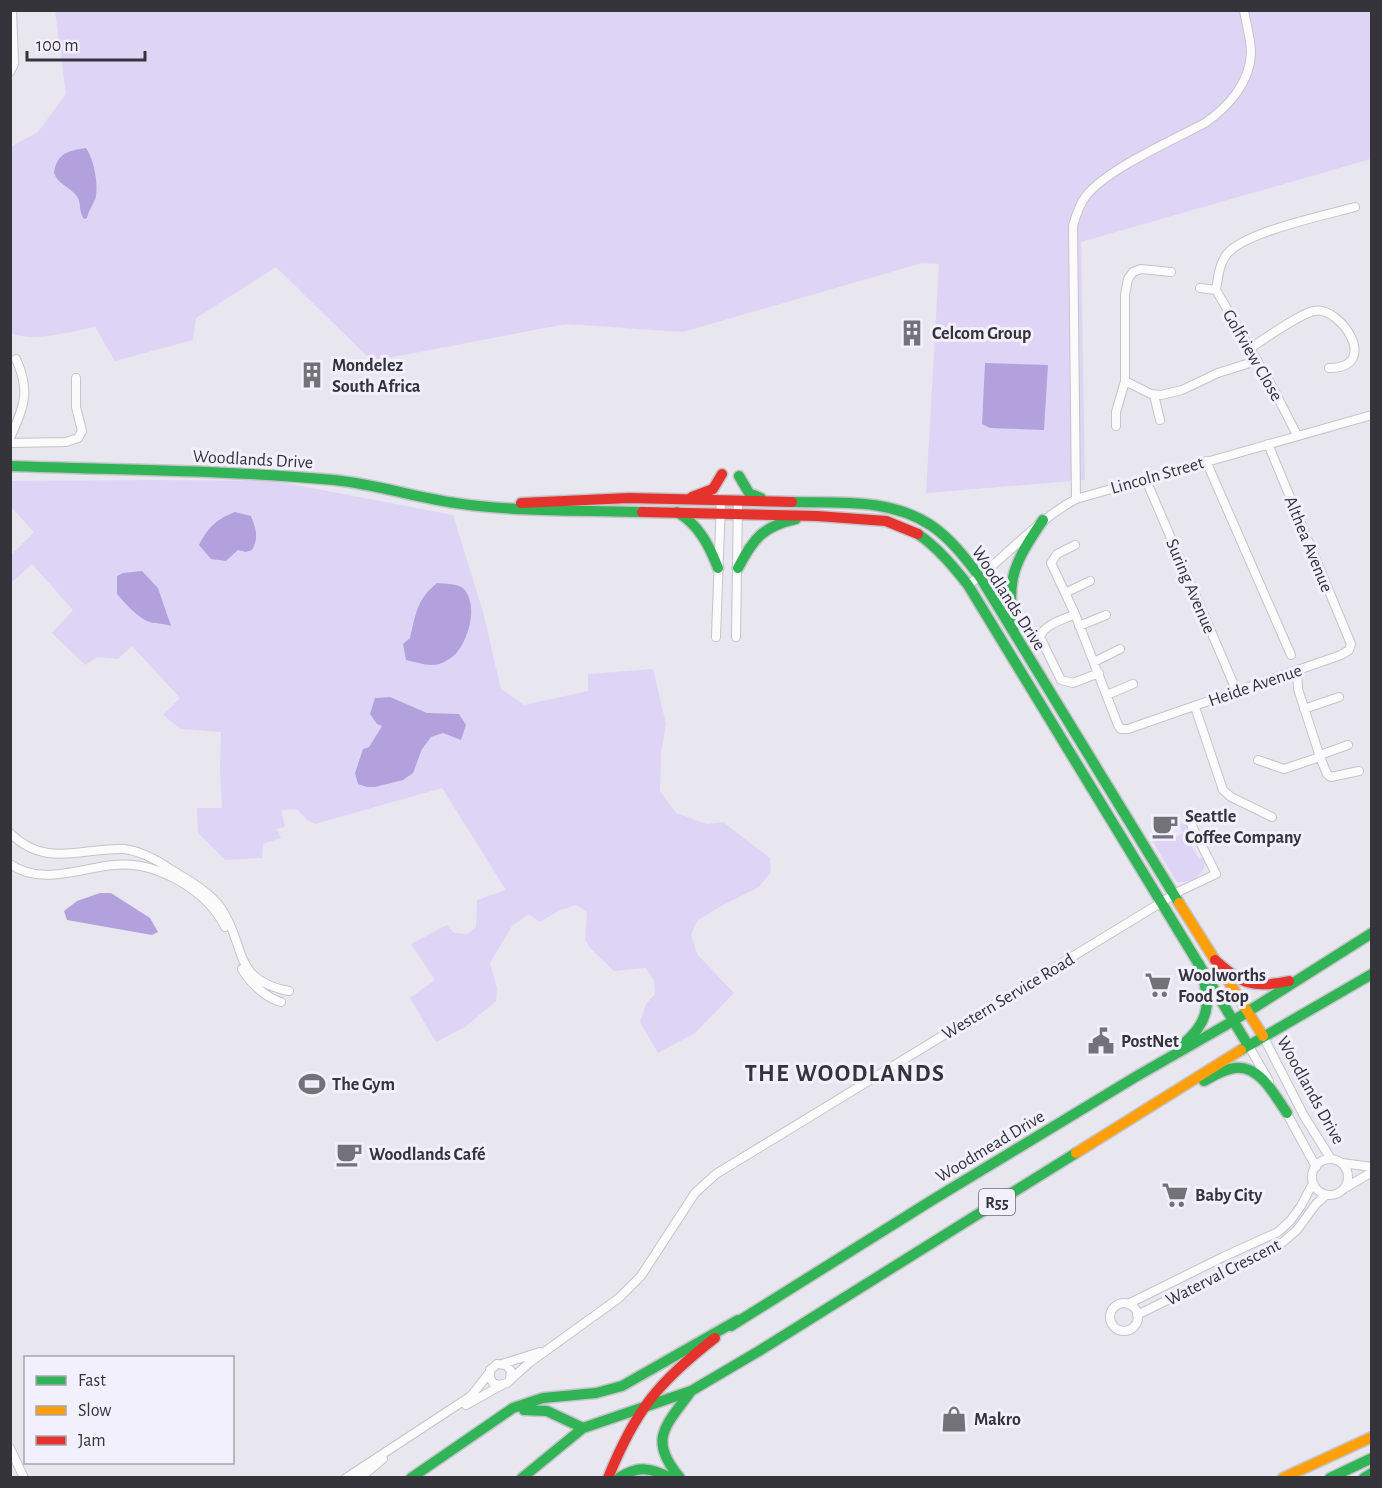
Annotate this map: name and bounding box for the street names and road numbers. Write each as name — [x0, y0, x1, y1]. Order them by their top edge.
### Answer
street label: Golfview Close — [1219, 307, 1286, 404]
street label: Woodlands Drive — [192, 448, 314, 472]
street label: Lincoln Street — [1109, 454, 1206, 498]
street label: Althea Avenue — [1281, 494, 1336, 595]
street label: Suring Avenue — [1162, 536, 1218, 636]
street label: Woodlands Drive — [968, 543, 1049, 654]
street label: Heide Avenue — [1206, 662, 1304, 710]
street label: Western Service Road — [939, 950, 1078, 1043]
street label: Woodlands Drive — [1273, 1033, 1347, 1148]
street label: Woodmead Drive — [933, 1107, 1048, 1186]
road number: R55 — [979, 1189, 1015, 1215]
street label: Waterval Crescent — [1163, 1236, 1284, 1310]

